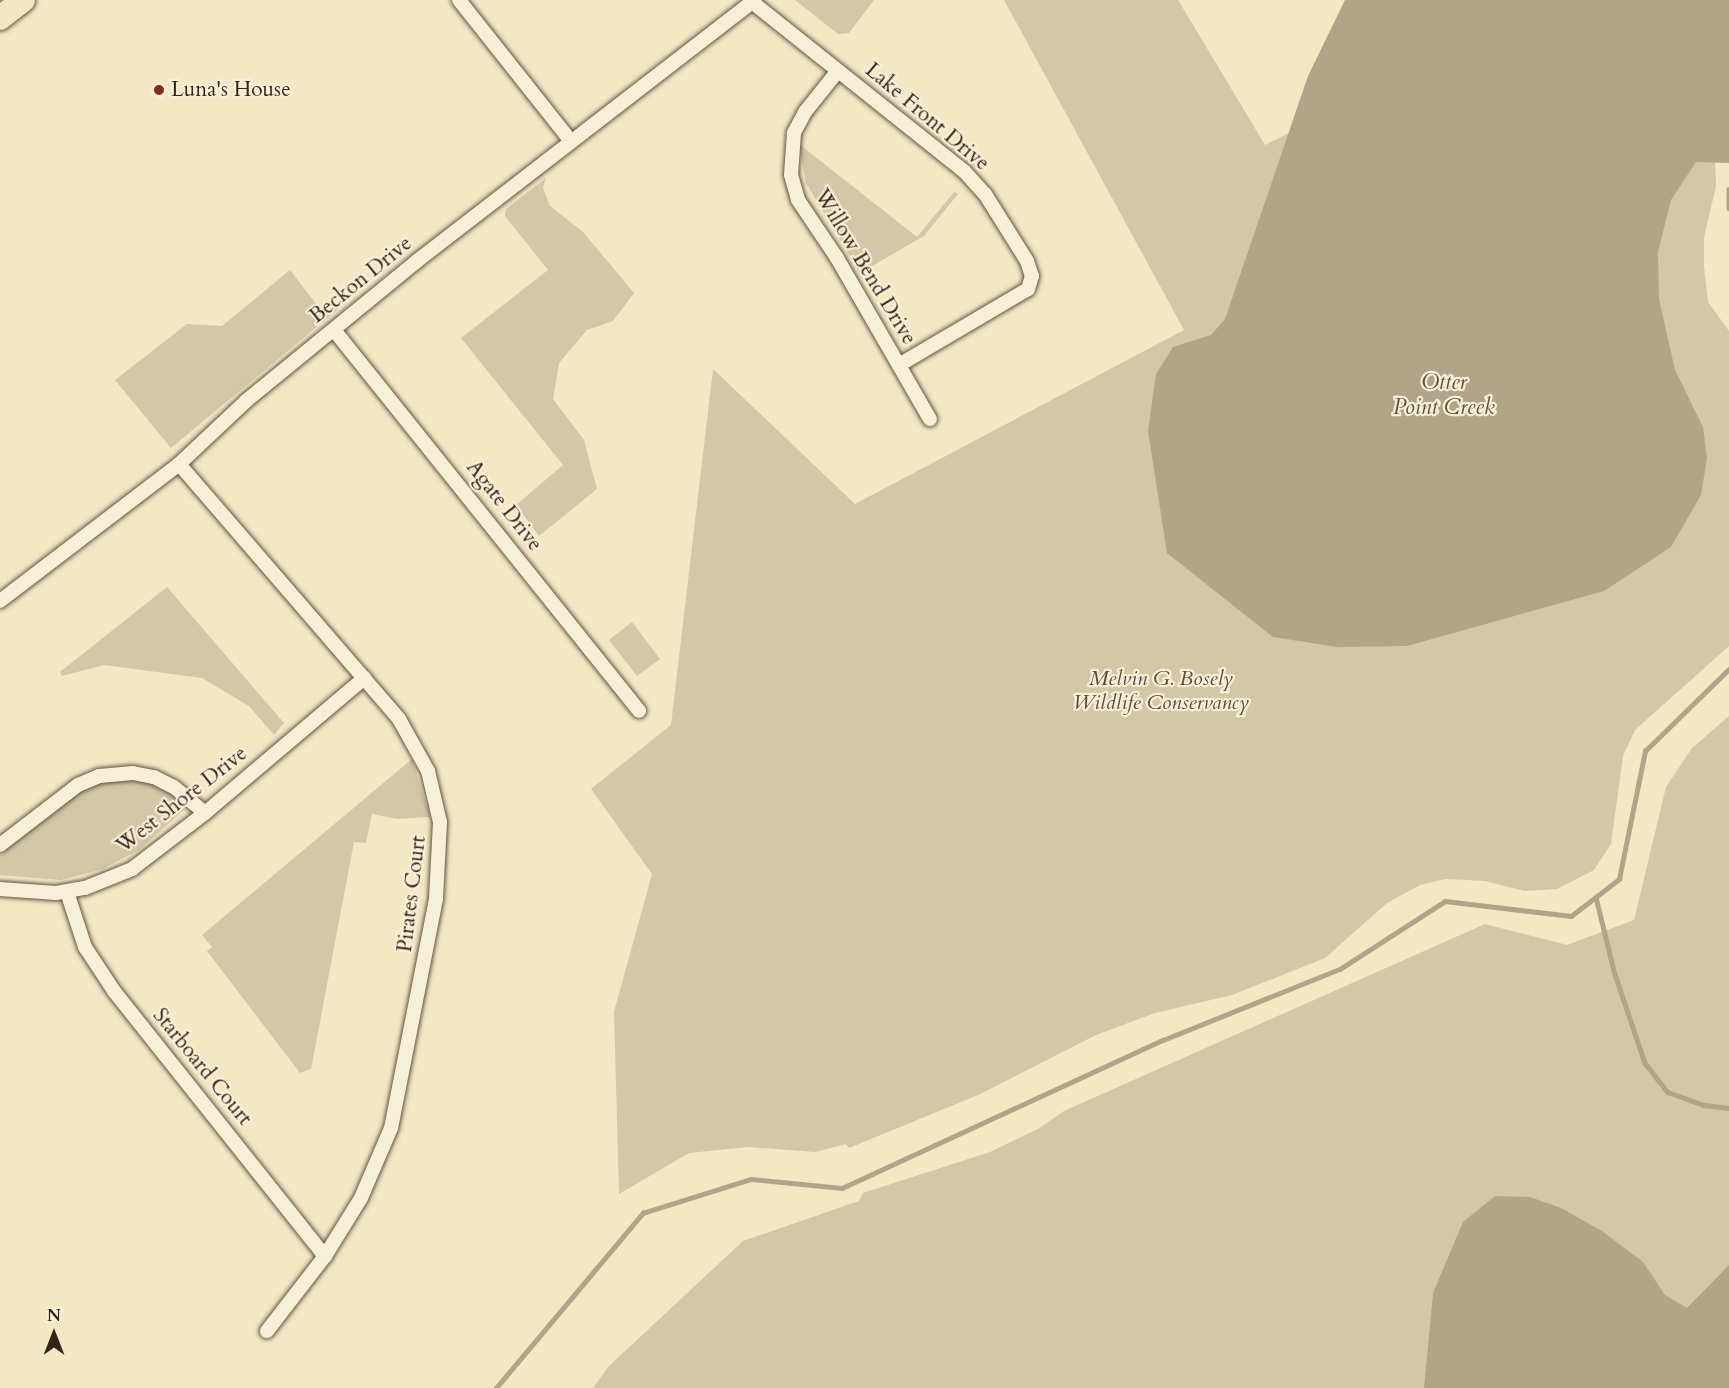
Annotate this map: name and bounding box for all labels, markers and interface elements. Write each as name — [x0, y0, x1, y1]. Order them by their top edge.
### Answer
street label: Lake Front Drive — [860, 58, 994, 176]
place label: Luna's House — [171, 77, 291, 103]
marker: Luna's House — [152, 83, 166, 97]
street label: Willow Bend Drive — [809, 185, 921, 349]
street label: Beckon Drive — [305, 231, 417, 329]
water label: Otter Point Creek — [1393, 369, 1495, 420]
street label: Agate Drive — [461, 456, 547, 556]
park label: Melvin G. Bosely Wildlife Conservancy — [1073, 666, 1249, 716]
street label: West Shore Drive — [112, 741, 252, 859]
street label: Pirates Court — [392, 834, 432, 954]
street label: Starboard Court — [147, 1003, 257, 1131]
north arrow — [24, 1304, 84, 1364]
text: N — [47, 1305, 61, 1327]

